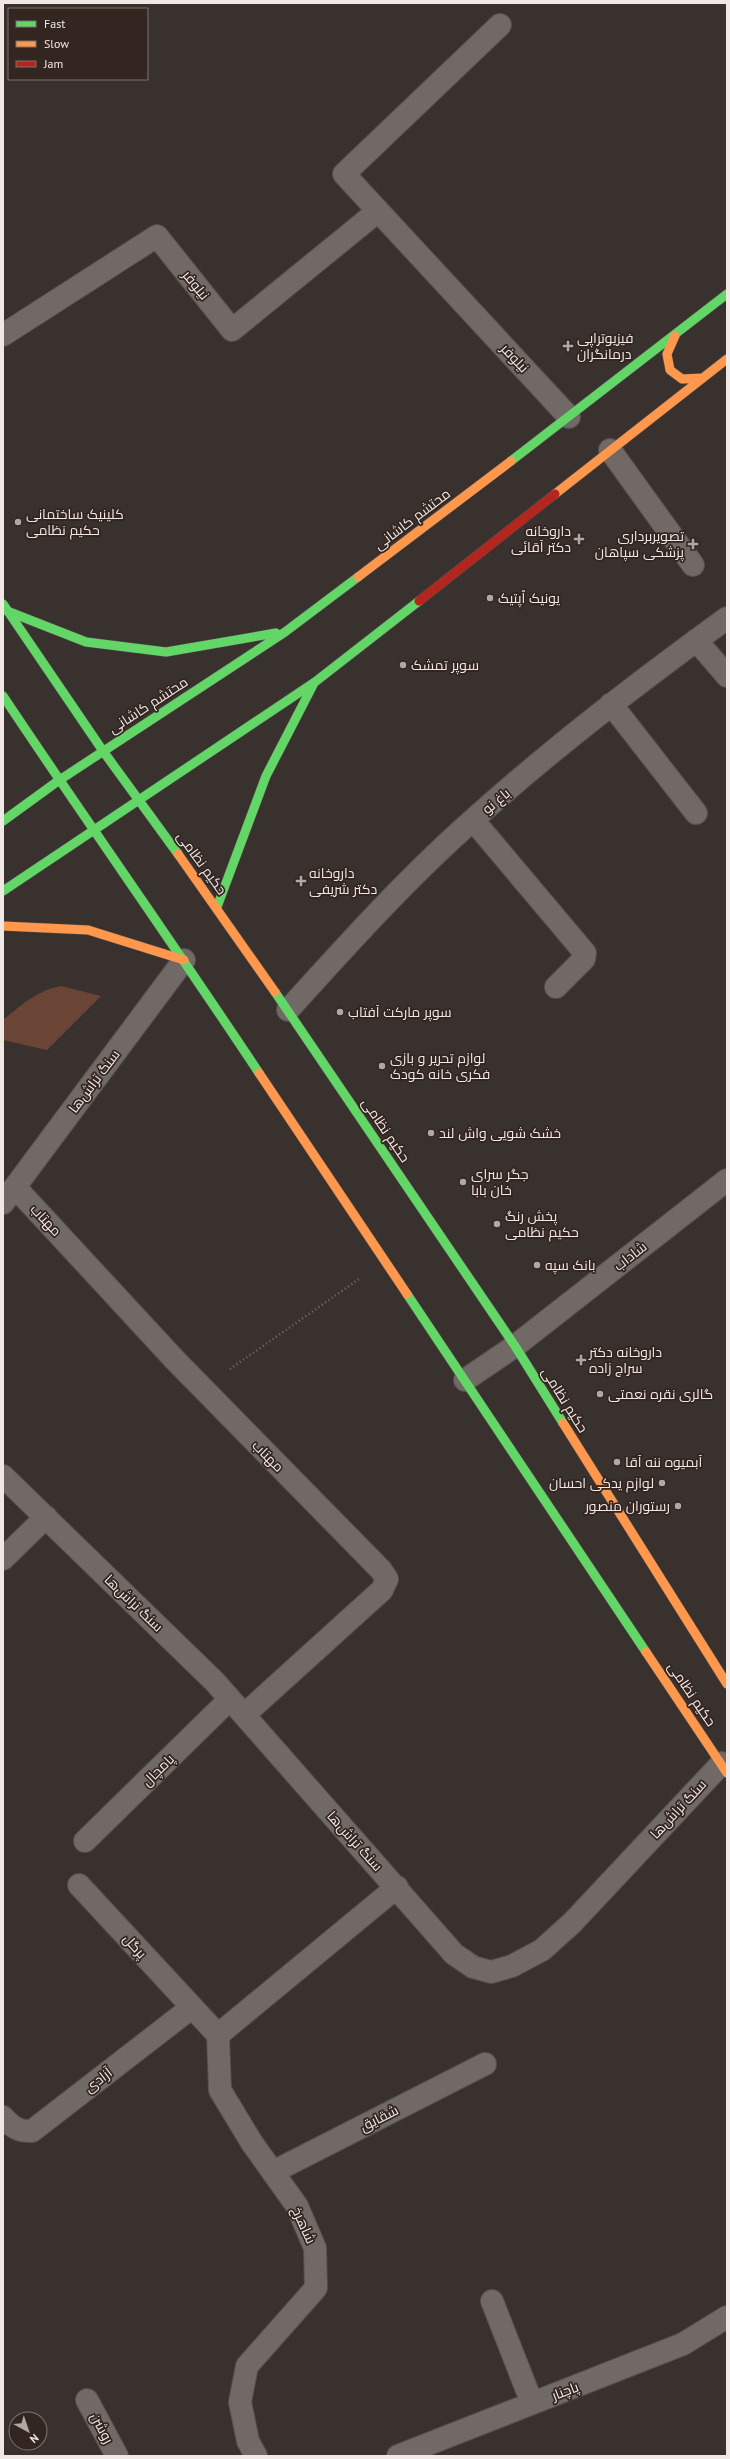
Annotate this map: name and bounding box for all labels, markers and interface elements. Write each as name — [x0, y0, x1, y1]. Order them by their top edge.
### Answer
legend — [8, 8, 148, 80]
text: Fast — [44, 16, 65, 31]
text: Slow — [44, 36, 69, 51]
text: Jam — [43, 56, 63, 71]
street label: نیلوفر — [178, 266, 213, 303]
place label: فیزیوتراپی درمانگران — [577, 329, 633, 363]
street label: نیلوفر — [496, 339, 533, 376]
marker: فیزیوتراپی درمانگران — [562, 340, 574, 352]
street label: محتشم کاشانی — [370, 484, 454, 554]
place label: کلینیک ساختمانی حکیم نظامی — [26, 505, 124, 540]
marker: کلینیک ساختمانی حکیم نظامی — [13, 517, 23, 527]
place label: داروخانه دکتر آقائی — [511, 522, 571, 556]
place label: تصویربرداری پزشکی سپاهان — [595, 527, 684, 562]
marker: داروخانه دکتر آقائی — [574, 534, 584, 544]
marker: تصویربرداری پزشکی سپاهان — [687, 538, 699, 550]
place label: یونیک ٱپتیک — [498, 589, 560, 608]
marker: یونیک ٱپتیک — [485, 593, 495, 603]
place label: سوپر تمشک — [411, 656, 479, 675]
marker: سوپر تمشک — [398, 660, 408, 670]
street label: محتشم کاشانی — [105, 673, 192, 738]
street label: باغ نو — [478, 784, 514, 818]
street label: حکیم نظامی — [172, 828, 231, 899]
place label: داروخانه دکتر شریفی — [309, 864, 377, 898]
marker: داروخانه دکتر شریفی — [296, 876, 306, 886]
place label: سوپر مارکت آفتاب — [348, 1003, 452, 1022]
marker: سوپر مارکت آفتاب — [335, 1007, 345, 1017]
street label: سنگ تراش‌ها — [64, 1046, 124, 1116]
place label: لوازم تحریر و بازی فکری خانه کودک — [390, 1049, 490, 1083]
marker: لوازم تحریر و بازی فکری خانه کودک — [377, 1061, 387, 1071]
street label: حکیم نظامی — [357, 1094, 414, 1166]
place label: خشک شویی واش لند — [439, 1124, 561, 1142]
marker: خشک شویی واش لند — [426, 1128, 436, 1138]
place label: جگر سرای خان بابا — [471, 1165, 528, 1199]
marker: جگر سرای خان بابا — [458, 1177, 468, 1187]
street label: مهتاب — [27, 1200, 65, 1240]
place label: پخش رنگ حکیم نظامی — [505, 1207, 579, 1242]
marker: پخش رنگ حکیم نظامی — [492, 1219, 502, 1229]
street label: شاداب — [610, 1237, 650, 1275]
place label: بانک سپه — [545, 1256, 596, 1275]
marker: بانک سپه — [532, 1260, 542, 1270]
place label: داروخانه دکتر سراج زاده — [588, 1343, 662, 1377]
marker: داروخانه دکتر سراج زاده — [576, 1355, 586, 1365]
street label: حکیم نظامی — [537, 1364, 592, 1437]
place label: گالری نقره نعمتی — [608, 1385, 713, 1403]
marker: گالری نقره نعمتی — [595, 1389, 605, 1399]
street label: مهتاب — [248, 1436, 288, 1476]
place label: آبمیوه ننه آقا — [625, 1453, 702, 1471]
marker: آبمیوه ننه آقا — [612, 1457, 622, 1467]
place label: لوازم یدکی احسان — [549, 1474, 654, 1493]
marker: لوازم یدکی احسان — [657, 1478, 667, 1488]
place label: رستوران منصور — [584, 1497, 670, 1515]
marker: رستوران منصور — [673, 1501, 683, 1511]
street label: سنگ تراش‌ها — [101, 1571, 167, 1635]
street label: حکیم نظامی — [663, 1658, 720, 1730]
street label: پامچال — [138, 1750, 179, 1791]
street label: سنگ تراش‌ها — [646, 1776, 710, 1842]
street label: سنگ تراش‌ها — [323, 1807, 387, 1875]
street label: پرگل — [118, 1930, 151, 1963]
street label: آزادی — [80, 2063, 116, 2096]
street label: شقایق — [357, 2101, 401, 2135]
street label: شاهرخ — [288, 2203, 320, 2247]
street label: پاچنار — [548, 2378, 582, 2406]
street label: روشن — [86, 2409, 118, 2447]
north arrow — [8, 2411, 48, 2451]
text: N — [27, 2431, 42, 2446]

